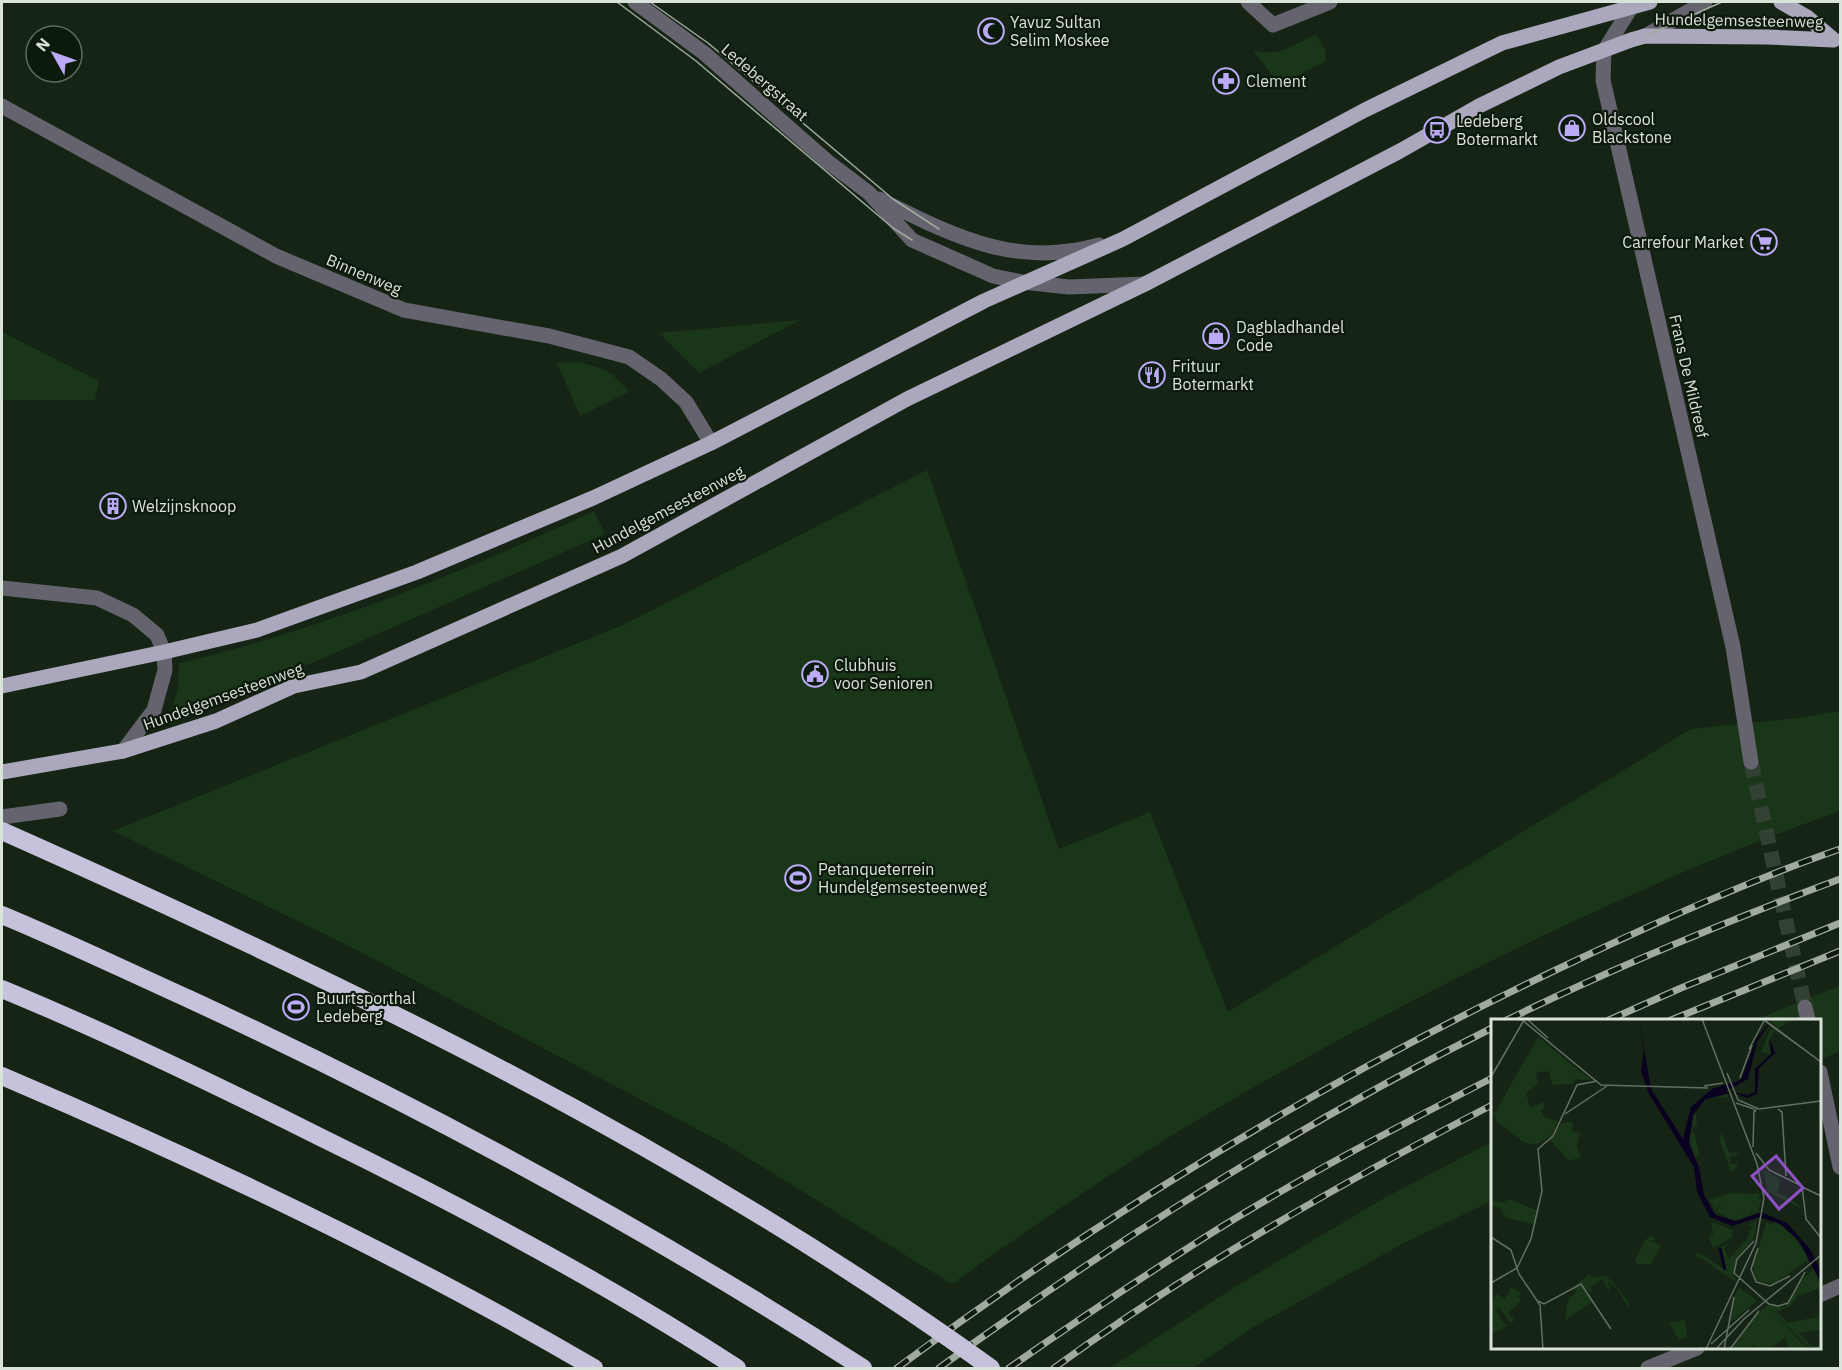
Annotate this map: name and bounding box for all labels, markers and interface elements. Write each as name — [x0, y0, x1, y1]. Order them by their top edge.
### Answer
street label: Hundelgemsesteenweg — [1654, 9, 1824, 31]
place label: Yavuz Sultan Selim Moskee — [1010, 12, 1110, 50]
mosque icon: Yavuz Sultan Selim Moskee — [976, 16, 1006, 46]
north arrow — [24, 24, 84, 84]
text: N — [31, 33, 54, 55]
street label: Ledebergstraat — [717, 39, 813, 125]
pharmacy icon: Clement — [1211, 66, 1241, 96]
place label: Clement — [1246, 71, 1307, 91]
place label: Oldscool Blackstone — [1592, 109, 1672, 147]
place label: Ledeberg Botermarkt — [1456, 111, 1538, 149]
shop icon: Oldscool Blackstone — [1557, 113, 1587, 143]
bus stop icon: Ledeberg Botermarkt — [1422, 115, 1452, 145]
supermarket icon: Carrefour Market — [1749, 227, 1779, 257]
place label: Carrefour Market — [1622, 232, 1744, 252]
street label: Binnenweg — [323, 249, 405, 299]
street label: Frans De Mildreef — [1665, 312, 1713, 440]
place label: Dagbladhandel Code — [1236, 317, 1344, 355]
shop icon: Dagbladhandel Code — [1201, 321, 1231, 351]
place label: Frituur Botermarkt — [1172, 356, 1254, 394]
restaurant icon: Frituur Botermarkt — [1137, 360, 1167, 390]
street label: Hundelgemsesteenweg — [589, 460, 748, 557]
building icon: Welzijnsknoop — [98, 491, 128, 521]
place label: Welzijnsknoop — [132, 496, 236, 516]
place label: Clubhuis voor Senioren — [834, 655, 933, 693]
street label: Hundelgemsesteenweg — [140, 658, 306, 734]
public building icon: Clubhuis voor Senioren — [800, 659, 830, 689]
place label: Petanqueterrein Hundelgemsesteenweg — [818, 859, 987, 897]
sports icon: Petanqueterrein Hundelgemsesteenweg — [783, 863, 813, 893]
place label: Buurtsporthal Ledeberg — [316, 988, 416, 1026]
sports icon: Buurtsporthal Ledeberg — [281, 992, 311, 1022]
inset map — [1491, 1019, 1821, 1349]

